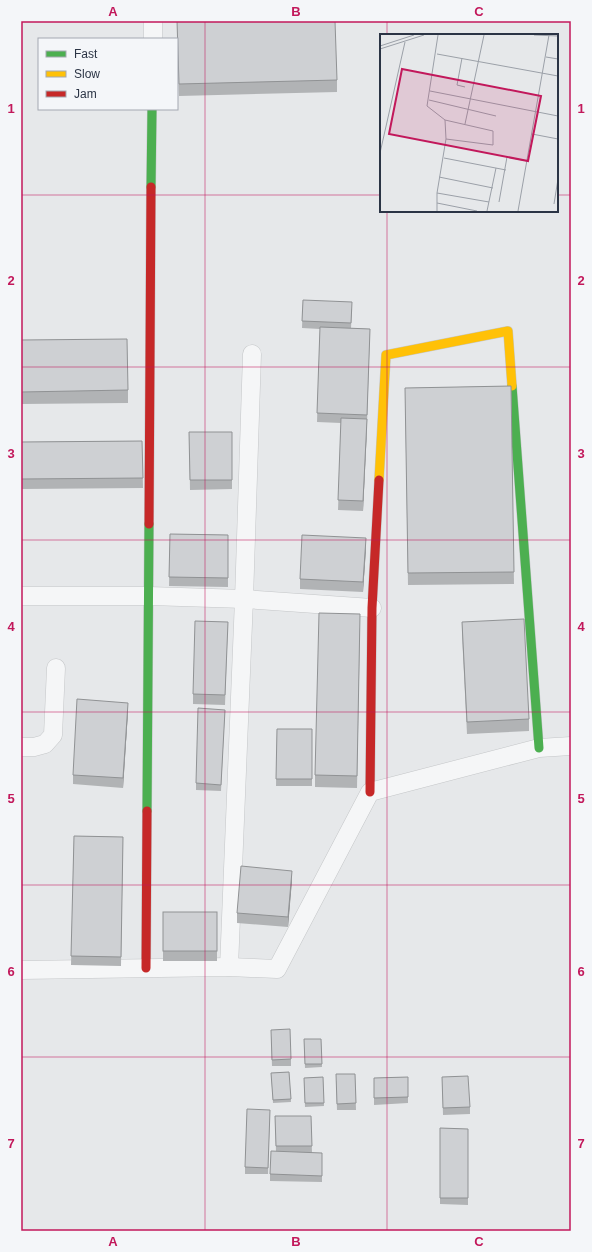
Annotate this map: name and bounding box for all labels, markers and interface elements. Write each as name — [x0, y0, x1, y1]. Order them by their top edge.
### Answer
text: A — [108, 4, 118, 19]
text: B — [291, 4, 301, 19]
text: C — [474, 4, 484, 19]
inset map — [380, 34, 558, 212]
legend — [38, 38, 178, 110]
text: Fast — [74, 47, 98, 61]
text: Slow — [74, 67, 100, 81]
text: Jam — [74, 87, 97, 101]
text: 1 — [7, 101, 15, 116]
text: 1 — [577, 101, 585, 116]
text: 2 — [7, 273, 15, 288]
text: 2 — [577, 273, 585, 288]
text: 3 — [7, 446, 15, 461]
text: 3 — [577, 446, 585, 461]
text: 4 — [7, 619, 15, 634]
text: 4 — [577, 619, 585, 634]
text: 5 — [7, 791, 15, 806]
text: 5 — [577, 791, 585, 806]
text: 6 — [7, 964, 15, 979]
text: 6 — [577, 964, 585, 979]
text: 7 — [7, 1136, 15, 1151]
text: 7 — [577, 1136, 585, 1151]
text: A — [108, 1234, 118, 1249]
text: B — [291, 1234, 301, 1249]
text: C — [474, 1234, 484, 1249]

